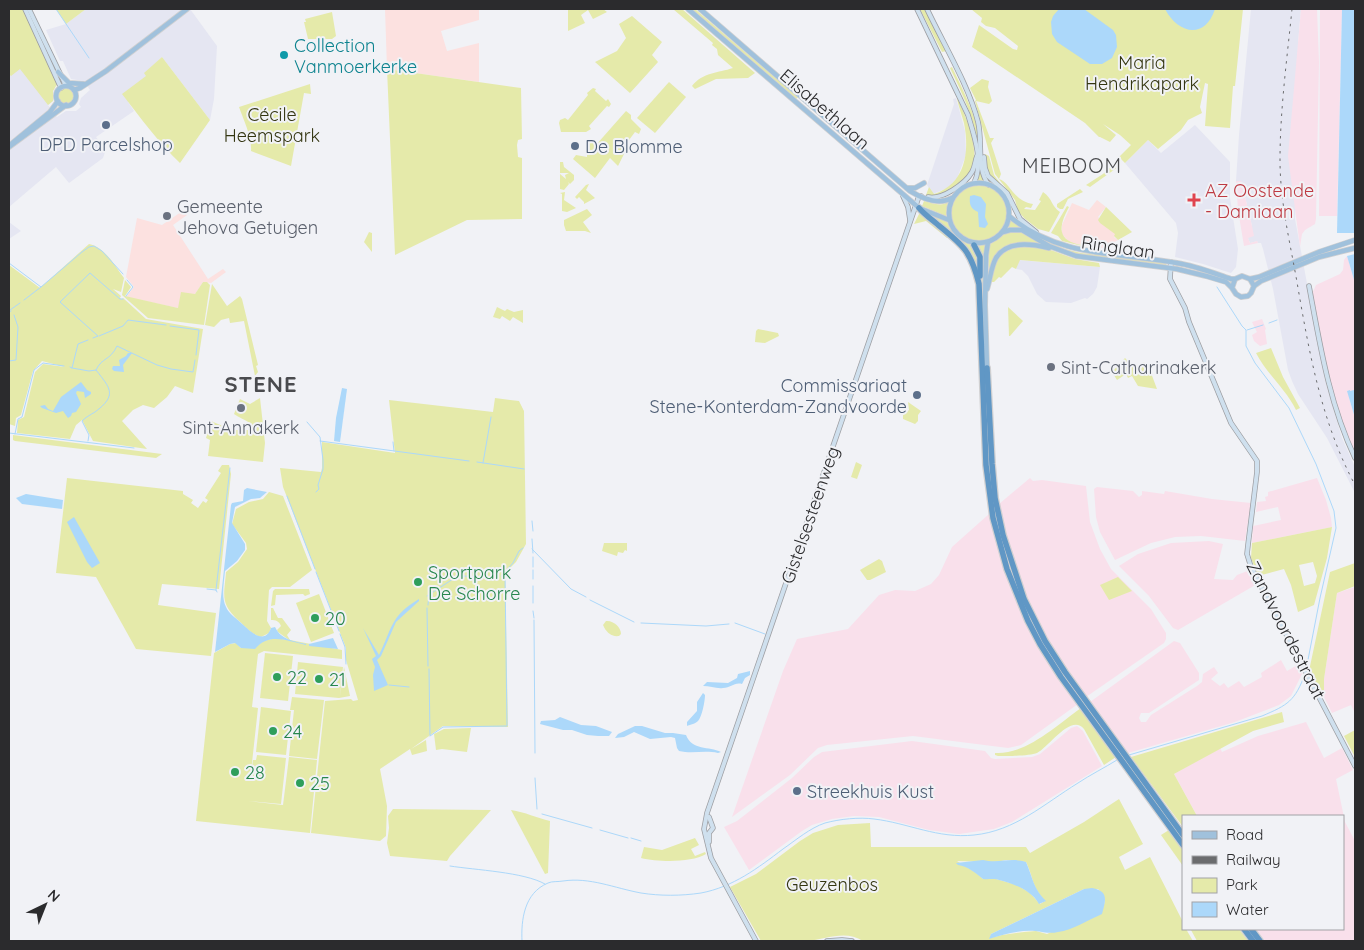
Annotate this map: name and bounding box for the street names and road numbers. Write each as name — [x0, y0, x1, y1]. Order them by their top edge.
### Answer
street label: Elisabethlaan — [775, 64, 875, 154]
street label: Ringlaan — [1080, 230, 1156, 264]
street label: Gistelsesteenweg — [776, 443, 844, 587]
street label: Zandvoordestraat — [1241, 557, 1331, 703]

